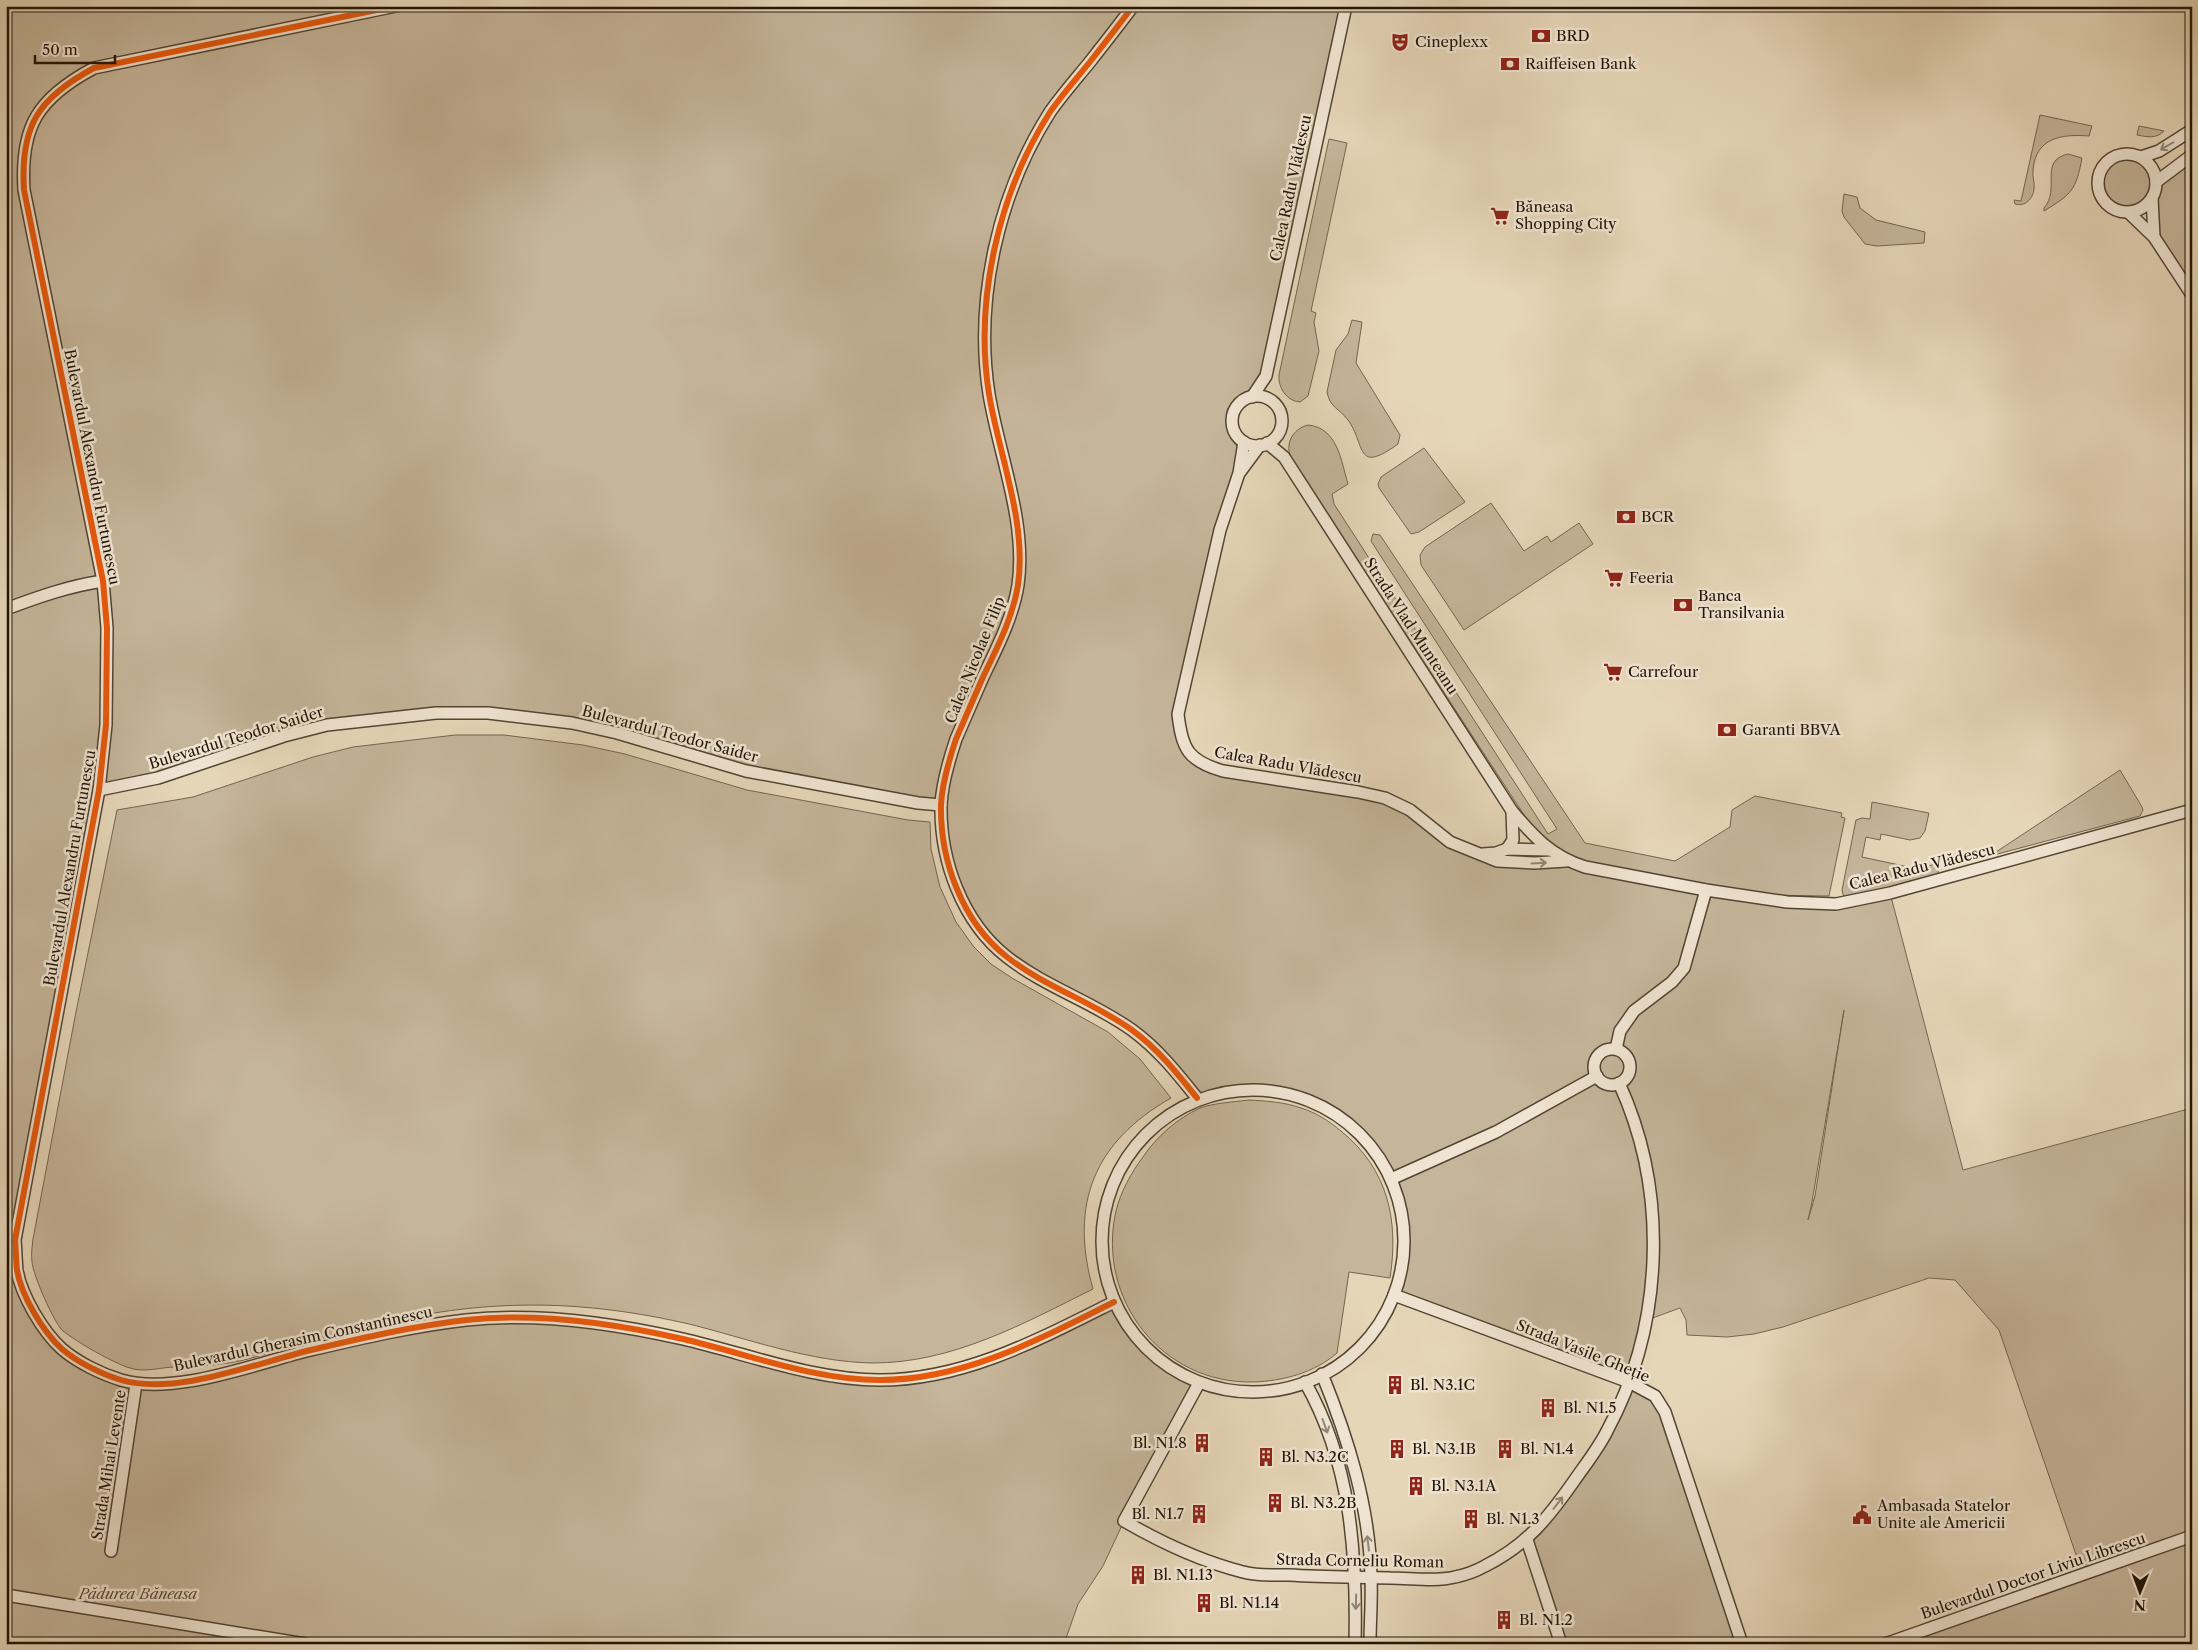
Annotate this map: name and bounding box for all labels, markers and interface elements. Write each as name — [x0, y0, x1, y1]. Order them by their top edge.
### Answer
bank icon: BRD — [1530, 25, 1552, 47]
place label: BRD — [1556, 26, 1590, 45]
theatre icon: Cineplexx — [1389, 31, 1411, 53]
scale bar — [35, 32, 115, 64]
place label: Cineplexx — [1415, 32, 1488, 51]
text: 50 m — [42, 40, 78, 59]
bank icon: Raiffeisen Bank — [1499, 53, 1521, 75]
place label: Raiffeisen Bank — [1525, 54, 1638, 73]
street label: Calea Radu Vlădescu — [1266, 113, 1315, 263]
one-way arrow — [2161, 141, 2175, 151]
place label: Băneasa Shopping City — [1515, 197, 1617, 233]
supermarket icon: Băneasa Shopping City — [1489, 205, 1511, 227]
street label: Bulevardul Alexandru Furtunescu — [60, 348, 125, 586]
bank icon: BCR — [1615, 506, 1637, 528]
place label: BCR — [1641, 507, 1675, 526]
street label: Strada Vlad Munteanu — [1360, 554, 1463, 698]
supermarket icon: Feeria — [1603, 567, 1625, 589]
place label: Feeria — [1629, 568, 1674, 587]
place label: Banca Transilvania — [1698, 586, 1785, 622]
street label: Calea Nicolae Filip — [940, 594, 1009, 726]
bank icon: Banca Transilvania — [1672, 594, 1694, 616]
supermarket icon: Carrefour — [1602, 661, 1624, 683]
place label: Carrefour — [1628, 662, 1699, 681]
street label: Bulevardul Teodor Saider — [580, 701, 761, 766]
street label: Bulevardul Teodor Saider — [146, 702, 326, 773]
bank icon: Garanti BBVA — [1716, 719, 1738, 741]
place label: Garanti BBVA — [1742, 720, 1842, 739]
street label: Calea Radu Vlădescu — [1213, 742, 1363, 787]
street label: Bulevardul Alexandru Furtunescu — [39, 748, 100, 988]
street label: Calea Radu Vlădescu — [1847, 839, 1997, 894]
one-way arrow — [1531, 858, 1547, 867]
street label: Bulevardul Gherasim Constantinescu — [172, 1302, 434, 1375]
street label: Strada Vasile Gheție — [1514, 1315, 1653, 1386]
building icon: Bl. N3.1C — [1384, 1374, 1406, 1396]
place label: Bl. N3.1C — [1410, 1375, 1475, 1394]
street label: Strada Mihai Levente — [87, 1388, 130, 1541]
building icon: Bl. N1.5 — [1537, 1397, 1559, 1419]
place label: Bl. N1.5 — [1563, 1398, 1617, 1417]
one-way arrow — [1321, 1418, 1330, 1433]
building icon: Bl. N1.8 — [1191, 1432, 1213, 1454]
place label: Bl. N1.8 — [1133, 1433, 1187, 1452]
building icon: Bl. N3.1B — [1386, 1438, 1408, 1460]
building icon: Bl. N1.4 — [1494, 1438, 1516, 1460]
place label: Bl. N3.1B — [1412, 1439, 1476, 1458]
place label: Bl. N1.4 — [1520, 1439, 1574, 1458]
building icon: Bl. N3.2C — [1255, 1446, 1277, 1468]
place label: Bl. N3.2C — [1281, 1447, 1349, 1466]
building icon: Bl. N3.1A — [1405, 1475, 1427, 1497]
place label: Bl. N3.1A — [1431, 1476, 1497, 1495]
building icon: Bl. N3.2B — [1264, 1492, 1286, 1514]
place label: Bl. N3.2B — [1290, 1493, 1356, 1512]
one-way arrow — [1553, 1496, 1563, 1510]
place label: Ambasada Statelor Unite ale Americii — [1876, 1496, 2011, 1532]
building icon: Bl. N1.7 — [1188, 1503, 1210, 1525]
place label: Bl. N1.7 — [1131, 1504, 1185, 1523]
public building icon: Ambasada Statelor Unite ale Americii — [1851, 1504, 1873, 1526]
building icon: Bl. N1.3 — [1460, 1508, 1482, 1530]
place label: Bl. N1.3 — [1486, 1509, 1540, 1528]
street label: Bulevardul Doctor Liviu Librescu — [1918, 1528, 2148, 1623]
one-way arrow — [1363, 1535, 1373, 1551]
street label: Strada Corneliu Roman — [1276, 1550, 1445, 1571]
building icon: Bl. N1.13 — [1127, 1564, 1149, 1586]
place label: Bl. N1.13 — [1153, 1565, 1213, 1584]
north arrow — [2116, 1568, 2166, 1618]
park label: Pădurea Băneasa — [78, 1584, 197, 1603]
building icon: Bl. N1.14 — [1193, 1592, 1215, 1614]
place label: Bl. N1.14 — [1219, 1593, 1279, 1612]
one-way arrow — [1351, 1594, 1360, 1610]
text: N — [2134, 1596, 2146, 1614]
building icon: Bl. N1.2 — [1493, 1609, 1515, 1631]
place label: Bl. N1.2 — [1519, 1610, 1573, 1629]

